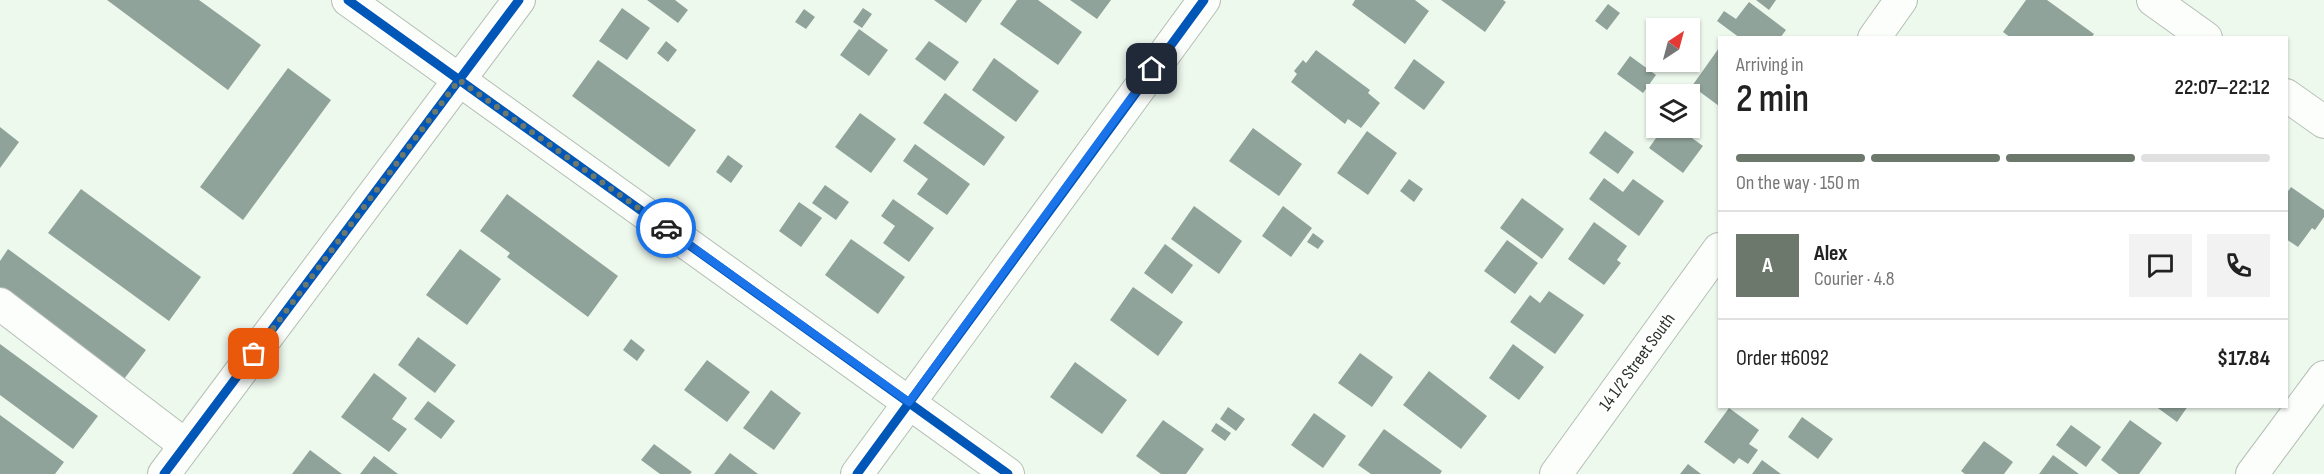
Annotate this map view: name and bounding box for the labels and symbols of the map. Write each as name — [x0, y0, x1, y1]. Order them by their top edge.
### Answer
north arrow — [1646, 18, 1700, 72]
pin — [1126, 43, 1177, 94]
courier — [636, 198, 696, 258]
street label: 14 1/2 Street South — [1595, 309, 1679, 415]
pin — [228, 328, 279, 379]

